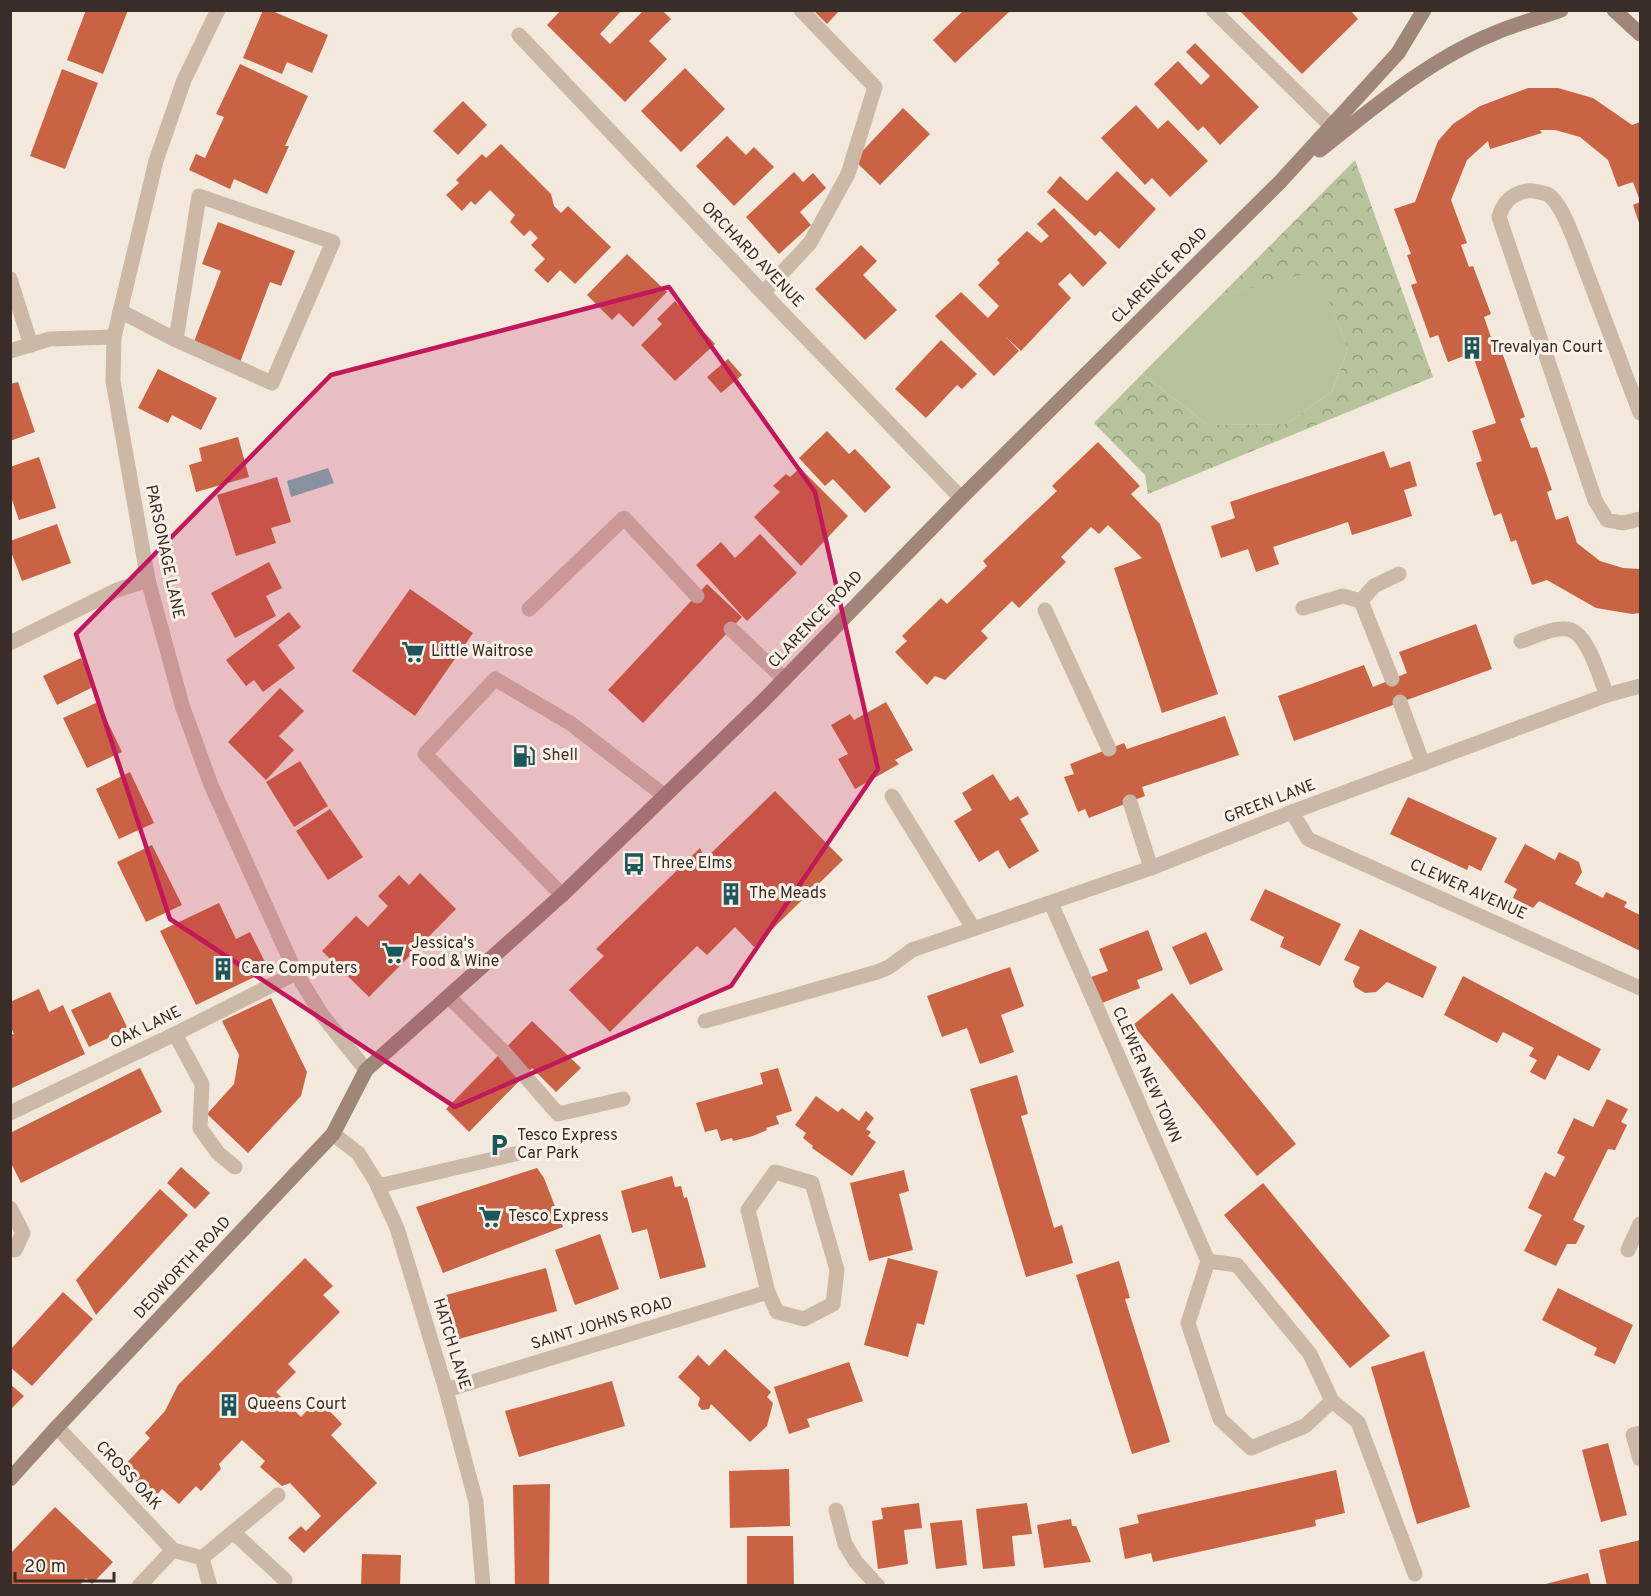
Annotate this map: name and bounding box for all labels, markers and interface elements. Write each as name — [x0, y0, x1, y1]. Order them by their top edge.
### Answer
street label: ORCHARD AVENUE — [696, 198, 808, 312]
street label: CLARENCE ROAD — [1108, 224, 1212, 328]
building icon: Trevalyan Court — [1459, 335, 1485, 361]
place label: Trevalyan Court — [1490, 338, 1603, 358]
street label: PARSONAGE LANE — [140, 483, 188, 621]
street label: CLARENCE ROAD — [764, 567, 868, 673]
supermarket icon: Little Waitrose — [400, 639, 426, 665]
place label: Little Waitrose — [431, 642, 533, 662]
fuel station icon: Shell — [511, 743, 537, 769]
place label: Shell — [542, 746, 578, 766]
street label: GREEN LANE — [1221, 775, 1319, 829]
bus stop icon: Three Elms — [621, 851, 647, 877]
place label: Three Elms — [652, 854, 732, 874]
street label: CLEWER AVENUE — [1406, 855, 1530, 925]
building icon: The Meads — [718, 881, 744, 907]
place label: The Meads — [749, 884, 827, 904]
place label: Jessica's Food & Wine — [411, 934, 499, 972]
supermarket icon: Jessica's Food & Wine — [380, 940, 406, 966]
building icon: Care Computers — [210, 956, 236, 982]
place label: Care Computers — [241, 959, 357, 979]
street label: OAK LANE — [107, 1002, 185, 1054]
street label: CLEWER NEW TOWN — [1107, 1004, 1185, 1146]
place label: Tesco Express Car Park — [517, 1126, 618, 1164]
parking icon: Tesco Express Car Park — [486, 1132, 512, 1158]
supermarket icon: Tesco Express — [477, 1204, 503, 1230]
place label: Tesco Express — [508, 1207, 609, 1227]
street label: DEDWORTH ROAD — [130, 1212, 236, 1324]
street label: SAINT JOHNS ROAD — [529, 1293, 675, 1355]
street label: HATCH LANE — [428, 1296, 474, 1392]
building icon: Queens Court — [216, 1392, 242, 1418]
place label: Queens Court — [247, 1395, 347, 1415]
street label: CROSS OAK — [91, 1437, 165, 1515]
scale bar — [15, 1545, 114, 1583]
text: 20 m — [24, 1556, 66, 1579]

